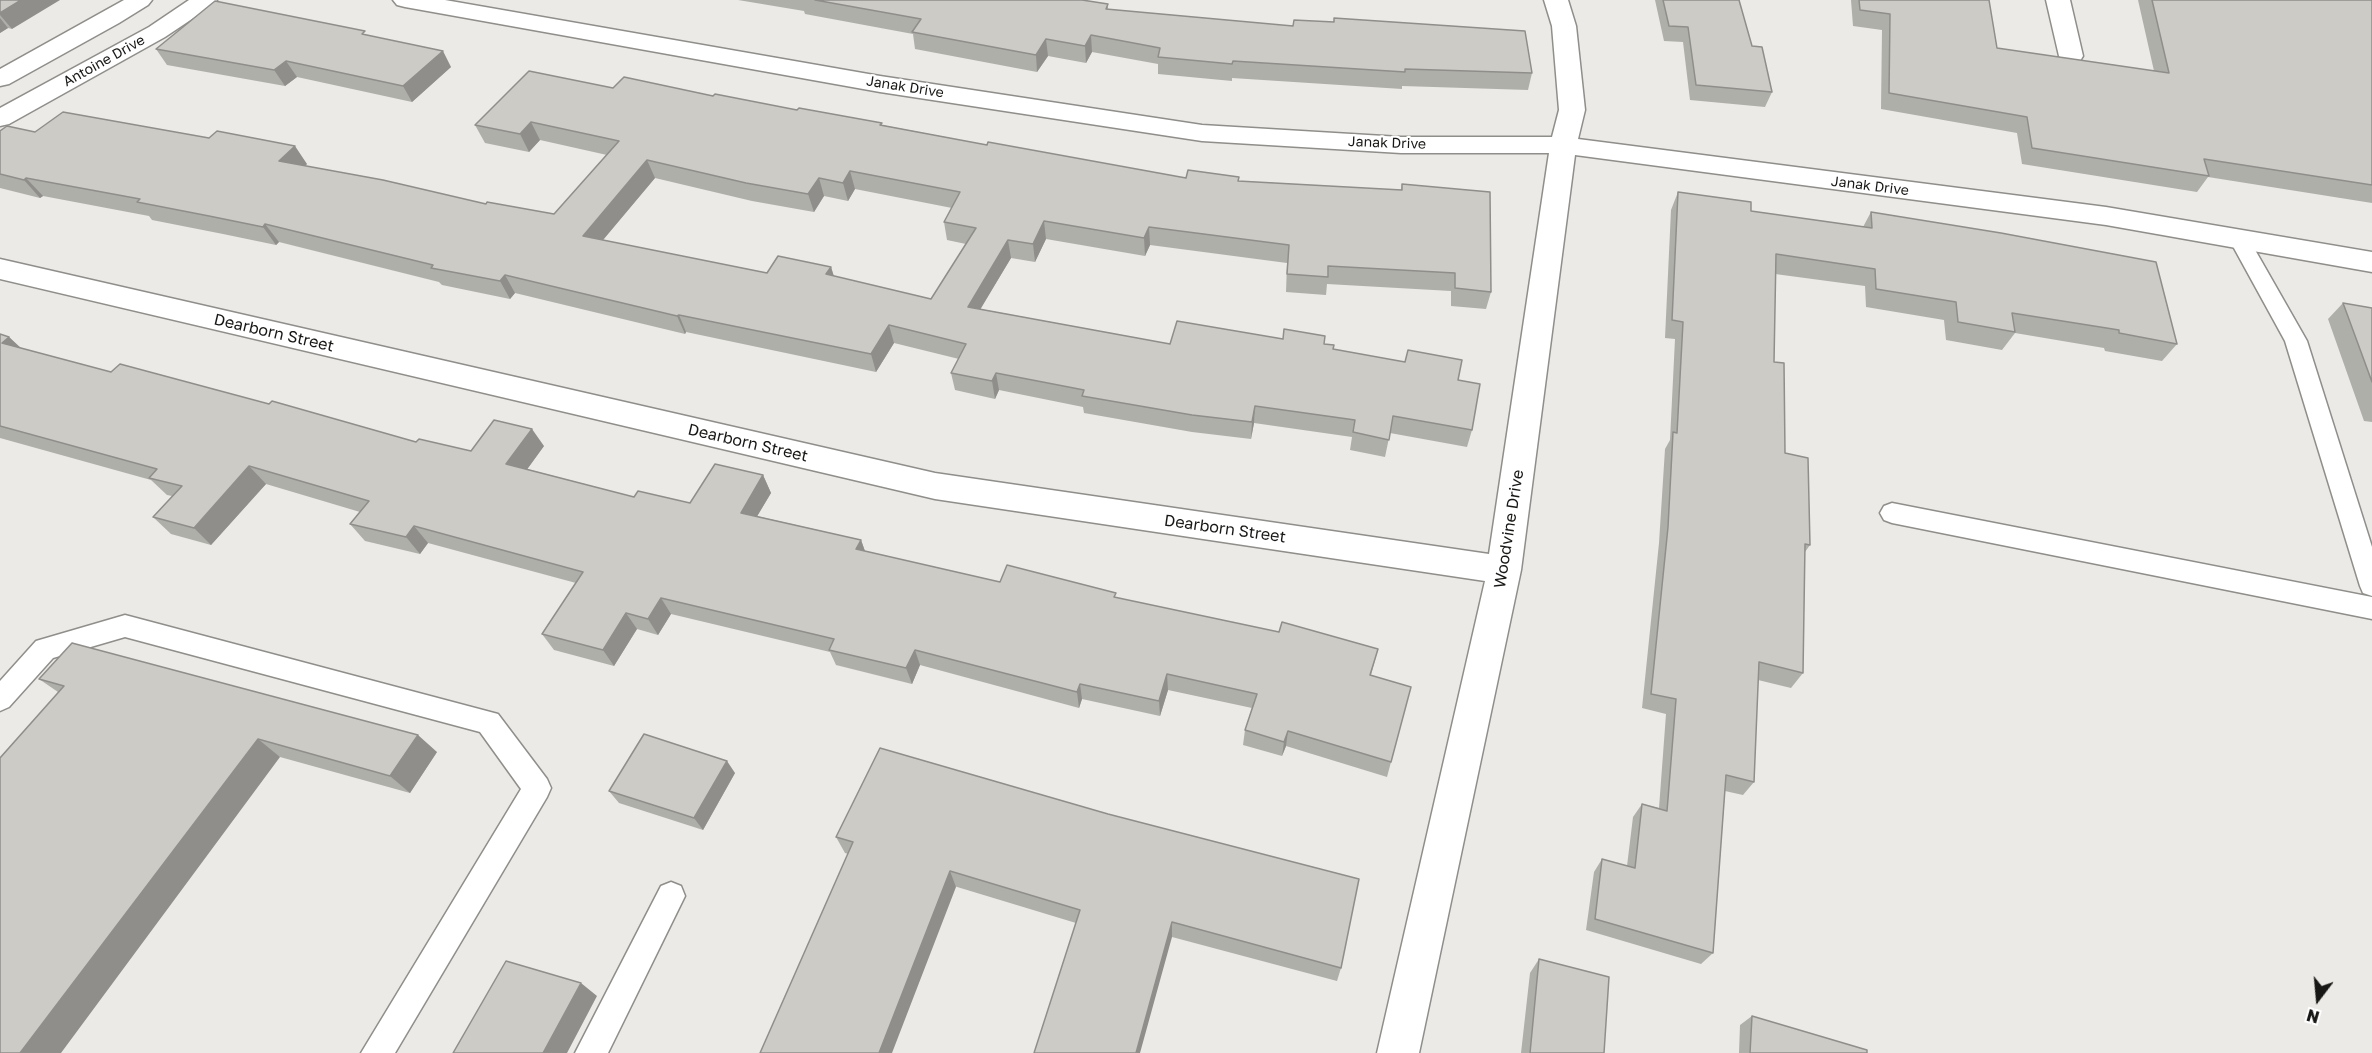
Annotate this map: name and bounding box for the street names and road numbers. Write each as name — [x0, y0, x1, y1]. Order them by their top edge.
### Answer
street label: Antoine Drive — [60, 32, 148, 90]
street label: Janak Drive — [865, 73, 945, 101]
street label: Janak Drive — [1348, 133, 1426, 153]
street label: Janak Drive — [1830, 173, 1910, 199]
street label: Dearborn Street — [212, 310, 336, 356]
street label: Dearborn Street — [686, 420, 810, 466]
street label: Woodvine Drive — [1490, 468, 1528, 590]
street label: Dearborn Street — [1163, 511, 1287, 547]

